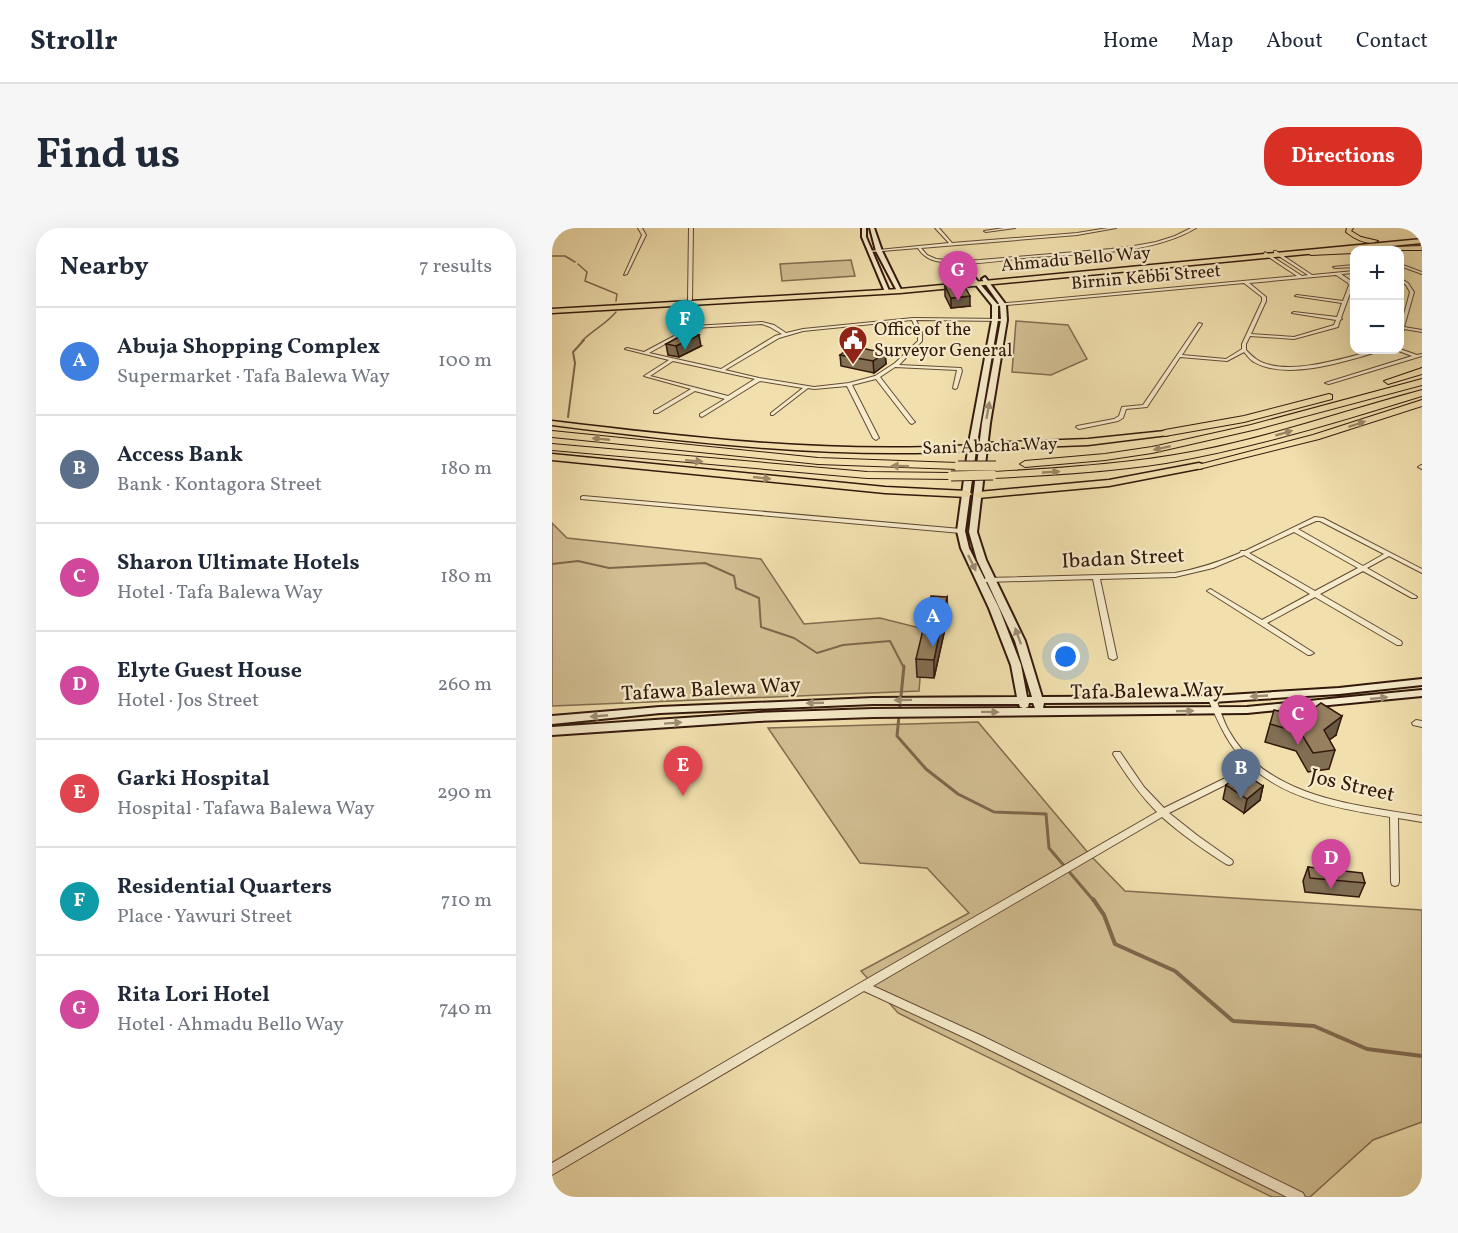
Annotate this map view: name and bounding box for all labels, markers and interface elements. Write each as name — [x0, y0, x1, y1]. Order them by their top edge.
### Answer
text: Strollr — [30, 22, 118, 61]
text: Home — [1103, 27, 1158, 56]
text: Map — [1191, 27, 1233, 56]
text: About — [1266, 27, 1323, 56]
text: Contact — [1356, 27, 1428, 56]
text: Find us — [36, 127, 180, 186]
button: Directions — [1264, 127, 1422, 186]
street label: Ahmadu Bello Way — [1000, 241, 1152, 279]
map controls — [1350, 246, 1404, 354]
button: + — [1350, 246, 1404, 300]
text: Nearby — [60, 249, 149, 285]
pin: G — [938, 251, 978, 301]
text: 7 results — [419, 253, 492, 281]
street label: Birnin Kebbi Street — [1070, 259, 1222, 297]
pin: F — [666, 300, 704, 350]
button: − — [1350, 300, 1404, 354]
place label: Office of the Surveyor General — [874, 318, 1012, 364]
public building icon: Office of the Surveyor General — [837, 324, 869, 366]
text: Abuja Shopping Complex — [117, 332, 380, 363]
text: A — [72, 347, 87, 375]
text: 100 m — [438, 347, 492, 375]
text: Supermarket · Tafa Balewa Way — [117, 363, 390, 391]
one-way arrow — [984, 400, 993, 419]
one-way arrow — [1348, 419, 1366, 428]
one-way arrow — [1275, 428, 1293, 437]
street label: Sani Abacha Way — [922, 432, 1058, 462]
one-way arrow — [592, 434, 611, 444]
text: Access Bank — [117, 440, 243, 471]
one-way arrow — [1153, 443, 1171, 453]
text: B — [73, 455, 86, 483]
text: 180 m — [440, 455, 492, 483]
one-way arrow — [684, 456, 703, 466]
one-way arrow — [890, 461, 909, 470]
one-way arrow — [1041, 467, 1060, 476]
text: Bank · Kontagora Street — [117, 471, 322, 499]
one-way arrow — [753, 474, 772, 483]
street label: Ibadan Street — [1061, 541, 1185, 577]
text: Sharon Ultimate Hotels — [117, 548, 360, 579]
one-way arrow — [968, 554, 977, 571]
text: C — [73, 563, 86, 591]
text: 180 m — [440, 563, 492, 591]
text: Hotel · Tafa Balewa Way — [117, 579, 323, 607]
pin: A — [914, 598, 952, 647]
one-way arrow — [1012, 627, 1022, 645]
your location — [1051, 642, 1080, 671]
text: Elyte Guest House — [117, 656, 302, 687]
text: D — [72, 671, 87, 699]
text: 260 m — [437, 671, 492, 699]
street label: Tafawa Balewa Way — [620, 671, 802, 709]
street label: Tafa Balewa Way — [1070, 676, 1225, 708]
text: Hotel · Jos Street — [117, 687, 259, 715]
one-way arrow — [1250, 692, 1269, 701]
one-way arrow — [1370, 693, 1389, 703]
one-way arrow — [893, 696, 912, 705]
pin: C — [1278, 696, 1318, 745]
one-way arrow — [805, 699, 824, 708]
one-way arrow — [1175, 706, 1194, 716]
one-way arrow — [980, 707, 999, 717]
one-way arrow — [590, 711, 609, 720]
one-way arrow — [664, 718, 683, 727]
pin: E — [664, 746, 702, 796]
pin: B — [1222, 750, 1260, 799]
street label: Jos Street — [1307, 762, 1397, 810]
text: Garki Hospital — [117, 764, 270, 795]
text: E — [73, 779, 86, 807]
text: 290 m — [437, 779, 492, 807]
text: Hospital · Tafawa Balewa Way — [117, 795, 374, 823]
pin: D — [1312, 840, 1350, 889]
text: Residential Quarters — [117, 872, 332, 903]
text: F — [74, 887, 85, 915]
text: 710 m — [441, 887, 492, 915]
text: Place · Yawuri Street — [117, 903, 293, 931]
text: Rita Lori Hotel — [117, 980, 270, 1011]
text: G — [72, 995, 87, 1023]
text: 740 m — [439, 995, 492, 1023]
text: Hotel · Ahmadu Bello Way — [117, 1011, 344, 1039]

